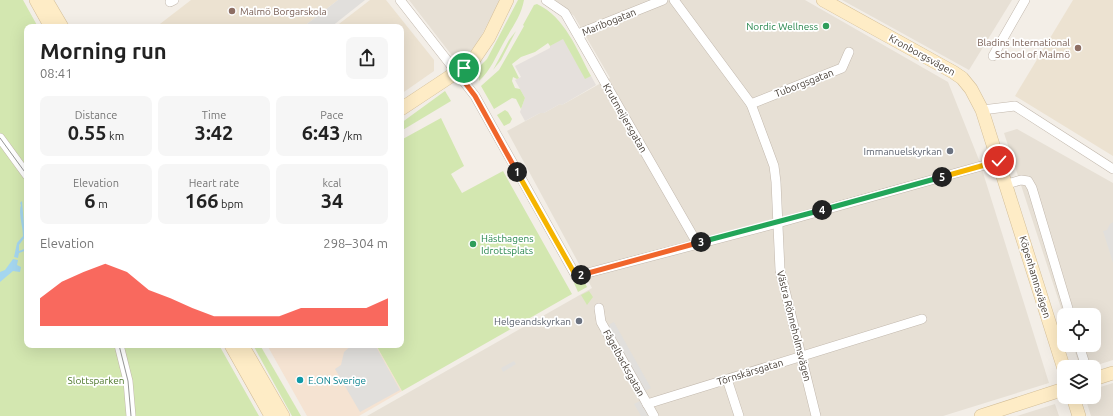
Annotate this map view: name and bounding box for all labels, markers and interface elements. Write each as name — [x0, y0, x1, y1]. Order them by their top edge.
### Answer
marker: Malmö Borgarskola — [227, 6, 237, 16]
place label: Malmö Borgarskola — [240, 6, 327, 17]
street label: Maribogatan — [580, 6, 638, 38]
place label: Nordic Wellness — [746, 21, 818, 32]
marker: Nordic Wellness — [821, 21, 831, 31]
street label: Kronborgsvägen — [887, 32, 957, 78]
button: share — [346, 37, 388, 79]
place label: Bladins International School of Malmö — [977, 37, 1070, 60]
text: Morning run — [40, 38, 167, 63]
marker: Bladins International School of Malmö — [1073, 43, 1083, 53]
pin — [447, 51, 481, 85]
icon: arrive — [453, 57, 475, 79]
text: 08:41 — [40, 66, 73, 80]
street label: Tuborgsgatan — [773, 67, 835, 99]
street label: Krutmeijersgatan — [601, 82, 649, 154]
text: Distance — [75, 109, 117, 121]
text: Time — [202, 109, 226, 121]
text: Pace — [320, 109, 344, 121]
text: 0.55 — [68, 121, 107, 144]
text: 3:42 — [195, 121, 233, 144]
text: 6:43 — [302, 121, 341, 144]
text: km — [107, 130, 124, 142]
text: /km — [341, 130, 362, 142]
pin — [982, 144, 1016, 178]
place label: Immanuelskyrkan — [864, 146, 942, 157]
marker: Immanuelskyrkan — [945, 146, 955, 156]
icon: check — [988, 150, 1010, 172]
pin: 1 — [507, 162, 527, 182]
text: 1 — [514, 166, 520, 178]
pin: 5 — [932, 167, 952, 187]
text: 5 — [939, 171, 945, 183]
text: Elevation — [73, 177, 119, 189]
text: Heart rate — [189, 177, 239, 189]
text: kcal — [323, 177, 342, 189]
text: 6 — [84, 189, 96, 212]
text: 166 — [185, 189, 218, 212]
text: 34 — [321, 189, 343, 212]
text: m — [96, 198, 108, 210]
text: bpm — [218, 198, 243, 210]
pin: 4 — [812, 200, 832, 220]
text: 4 — [819, 204, 825, 216]
pin: 3 — [691, 232, 711, 252]
place label: Hästhagens Idrottsplats — [481, 233, 534, 256]
street label: Köpenhamnsvägen — [1017, 235, 1053, 319]
text: Elevation — [40, 236, 94, 250]
text: 298–304 m — [323, 236, 388, 250]
text: 3 — [698, 236, 704, 248]
marker: Hästhagens Idrottsplats — [468, 239, 478, 249]
pin: 2 — [571, 265, 591, 285]
text: 2 — [578, 269, 584, 281]
street label: Västra Rönneholmsvägen — [775, 269, 813, 383]
map controls — [1057, 308, 1101, 404]
button: locate — [1057, 308, 1101, 352]
place label: Helgeandskyrkan — [494, 316, 571, 327]
marker: Helgeandskyrkan — [574, 316, 584, 326]
street label: Fågelbacksgatan — [601, 328, 647, 398]
street label: Törnskärsgatan — [716, 357, 784, 387]
button: layers — [1057, 360, 1101, 404]
park label: Slottsparken — [68, 375, 124, 386]
marker: E.ON Sverige — [295, 375, 305, 385]
place label: E.ON Sverige — [308, 375, 366, 386]

